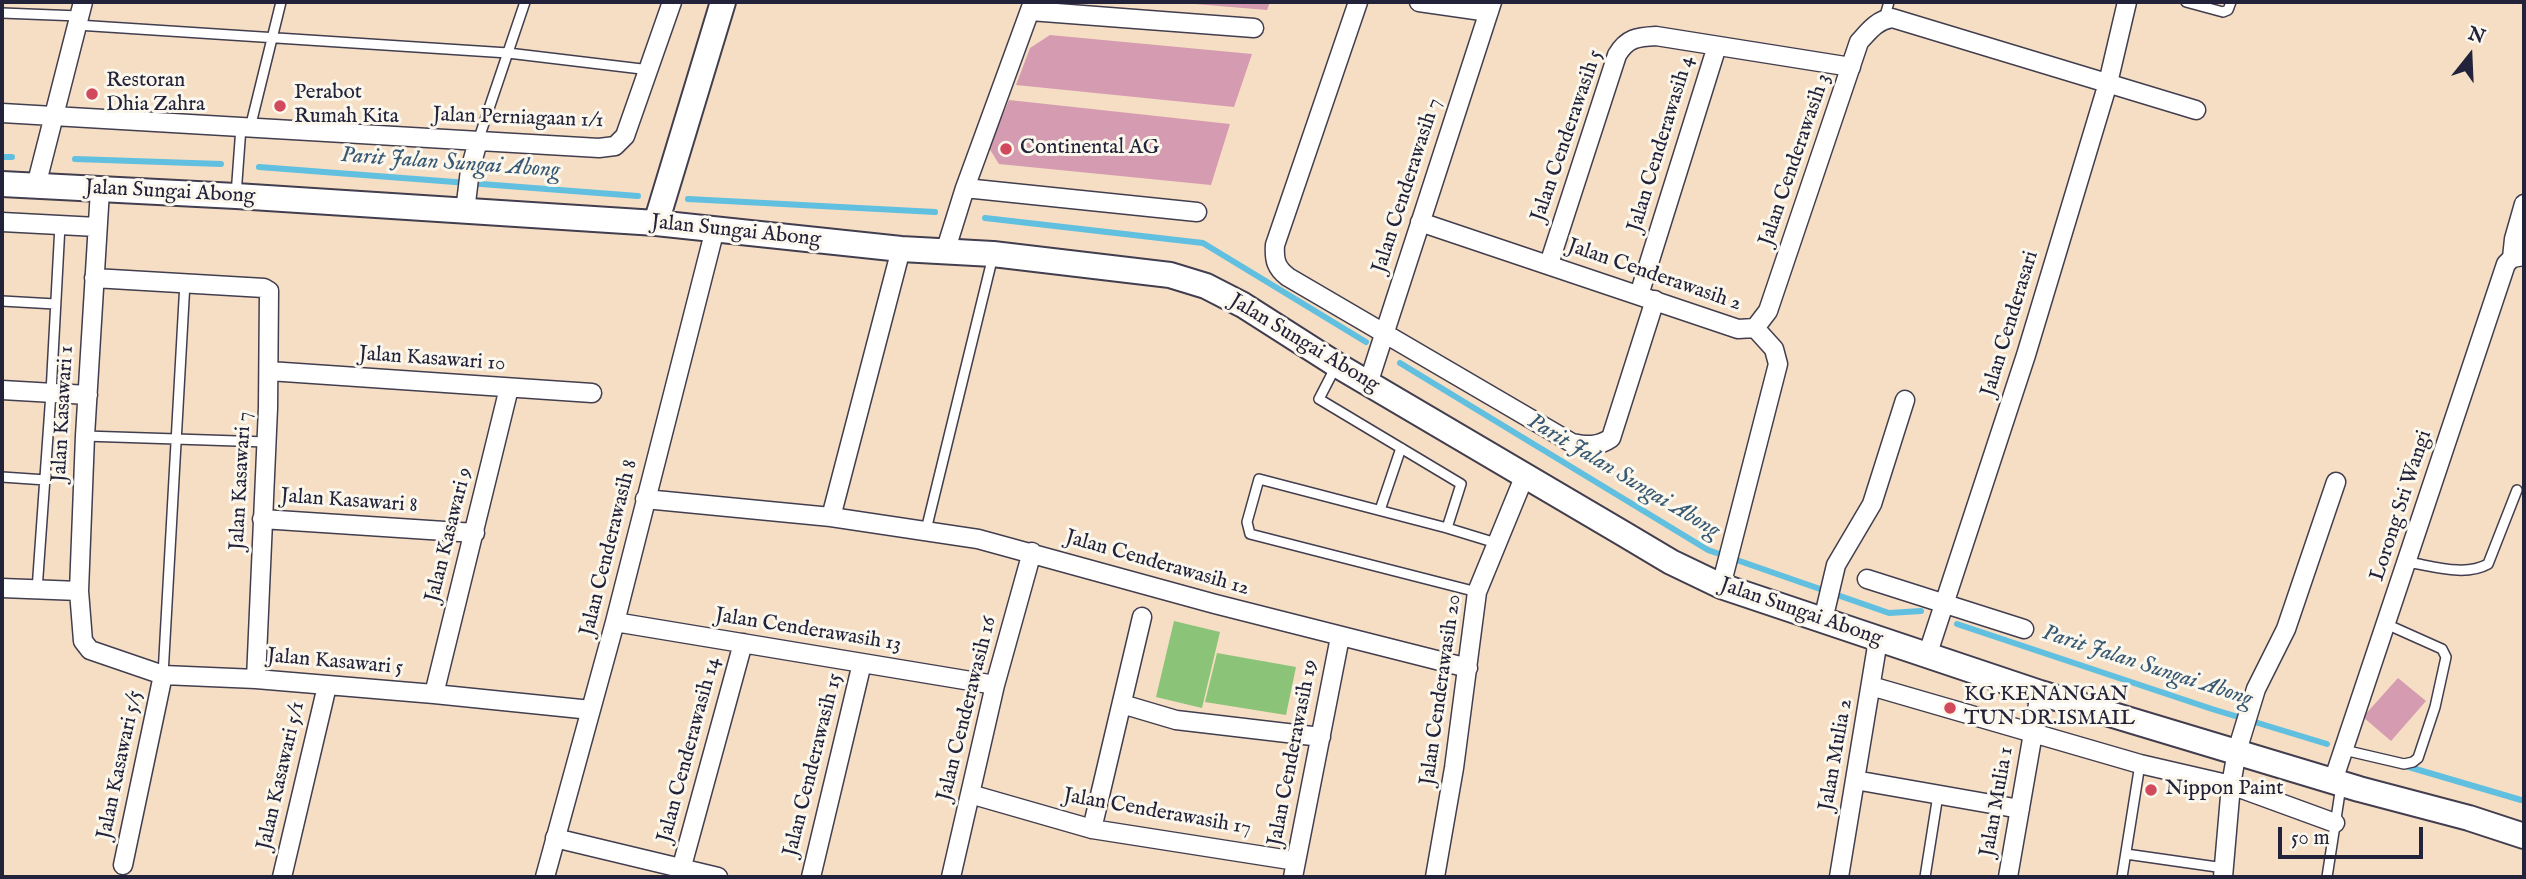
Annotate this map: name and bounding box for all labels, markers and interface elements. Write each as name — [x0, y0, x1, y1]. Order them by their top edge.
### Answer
north arrow — [2435, 21, 2505, 91]
text: N — [2465, 22, 2488, 50]
street label: Jalan Cenderawasih 5 — [1527, 47, 1609, 225]
street label: Jalan Cenderawasih 4 — [1623, 53, 1701, 235]
place label: Restoran Dhia Zahra — [106, 69, 205, 119]
street label: Jalan Cenderawasih 3 — [1755, 71, 1837, 249]
place label: Perabot Rumah Kita — [294, 81, 399, 131]
marker: Restoran Dhia Zahra — [84, 86, 100, 102]
street label: Jalan Cenderawasih 7 — [1368, 95, 1448, 277]
marker: Perabot Rumah Kita — [272, 98, 288, 114]
street label: Jalan Perniagaan 1/1 — [432, 103, 604, 135]
place label: Continental AG — [1020, 136, 1159, 162]
marker: Continental AG — [998, 141, 1014, 157]
water label: Parit Jalan Sungai Abong — [340, 143, 560, 185]
street label: Jalan Sungai Abong — [84, 176, 256, 210]
street label: Jalan Sungai Abong — [650, 211, 822, 253]
street label: Jalan Cenderawasih 2 — [1564, 234, 1744, 318]
street label: Jalan Cenderasari — [1977, 248, 2045, 400]
street label: Jalan Sungai Abong — [1224, 289, 1384, 399]
street label: Jalan Kasawari 10 — [358, 342, 506, 378]
street label: Jalan Kasawari 1 — [48, 345, 80, 483]
water label: Parit Jalan Sungai Abong — [1522, 409, 1724, 545]
street label: Jalan Kasawari 7 — [226, 411, 258, 551]
street label: Lorong Sri Wangi — [2366, 427, 2438, 585]
street label: Jalan Cenderawasih 8 — [576, 457, 644, 639]
street label: Jalan Kasawari 9 — [421, 465, 479, 605]
street label: Jalan Kasawari 8 — [280, 485, 418, 519]
street label: Jalan Cenderawasih 12 — [1062, 526, 1252, 602]
street label: Jalan Sungai Abong — [1716, 573, 1886, 653]
street label: Jalan Cenderawasih 20 — [1416, 593, 1468, 787]
street label: Jalan Cenderawasih 13 — [713, 604, 903, 658]
street label: Jalan Cenderawasih 16 — [933, 614, 1003, 804]
water label: Parit Jalan Sungai Abong — [2038, 620, 2256, 714]
street label: Jalan Kasawari 5 — [266, 644, 404, 682]
street label: Jalan Cenderawasih 14 — [653, 655, 727, 845]
street label: Jalan Cenderawasih 19 — [1264, 658, 1324, 848]
street label: Jalan Cenderawasih 15 — [779, 671, 849, 859]
place label: KG KENANGAN TUN DR.ISMAIL — [1964, 683, 2135, 733]
street label: Jalan Kasawari 5/5 — [93, 688, 149, 842]
street label: Jalan Mulia 2 — [1815, 697, 1859, 813]
street label: Jalan Kasawari 5/1 — [253, 699, 311, 853]
marker: KG KENANGAN TUN DR.ISMAIL — [1942, 700, 1958, 716]
street label: Jalan Mulia 1 — [1976, 745, 2020, 859]
place label: Nippon Paint — [2165, 777, 2283, 803]
marker: Nippon Paint — [2143, 782, 2159, 798]
street label: Jalan Cenderawasih 17 — [1061, 784, 1253, 842]
scale bar — [2281, 812, 2426, 856]
text: 50 m — [2291, 825, 2330, 852]

